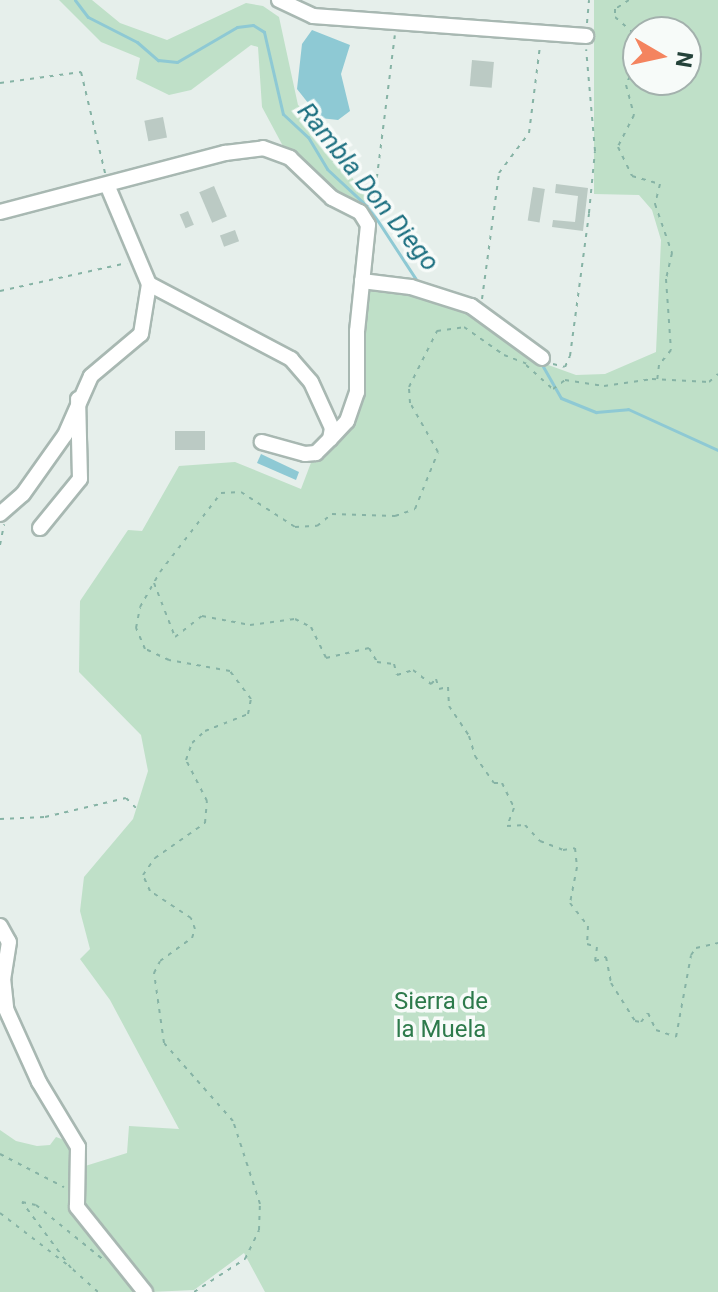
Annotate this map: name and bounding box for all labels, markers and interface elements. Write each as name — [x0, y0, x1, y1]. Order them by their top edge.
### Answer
north arrow — [622, 16, 702, 96]
text: N — [671, 50, 698, 69]
water label: Rambla Don Diego — [291, 96, 445, 278]
park label: Sierra de la Muela — [394, 988, 488, 1044]

